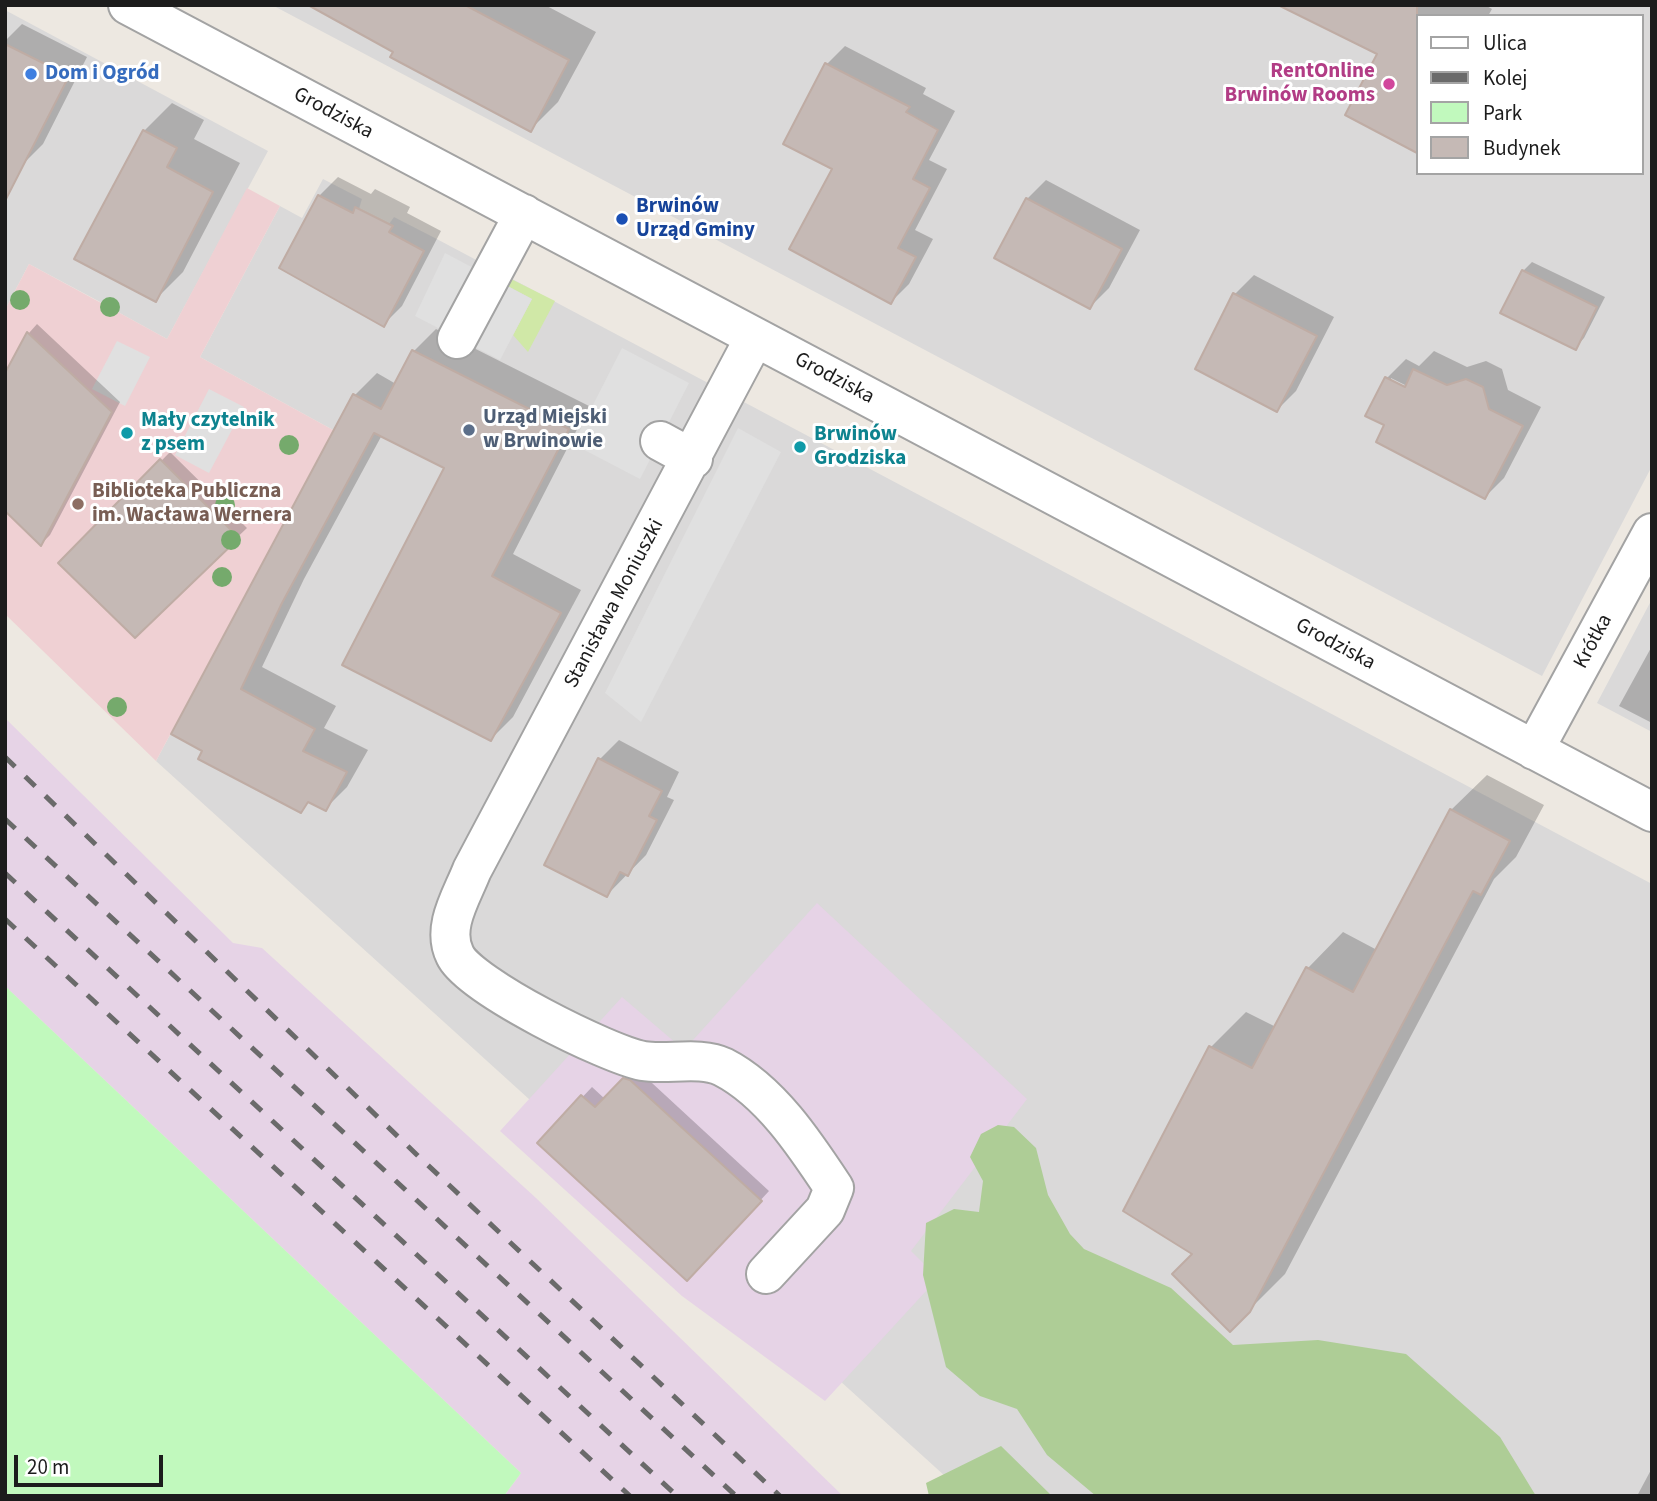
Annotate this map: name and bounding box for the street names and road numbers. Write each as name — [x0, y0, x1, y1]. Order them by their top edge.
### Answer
street label: Grodziska — [289, 83, 377, 145]
street label: Grodziska — [790, 348, 878, 410]
street label: Stanisława Moniuszki — [560, 515, 670, 693]
street label: Krótka — [1569, 610, 1619, 674]
street label: Grodziska — [1291, 614, 1379, 676]

